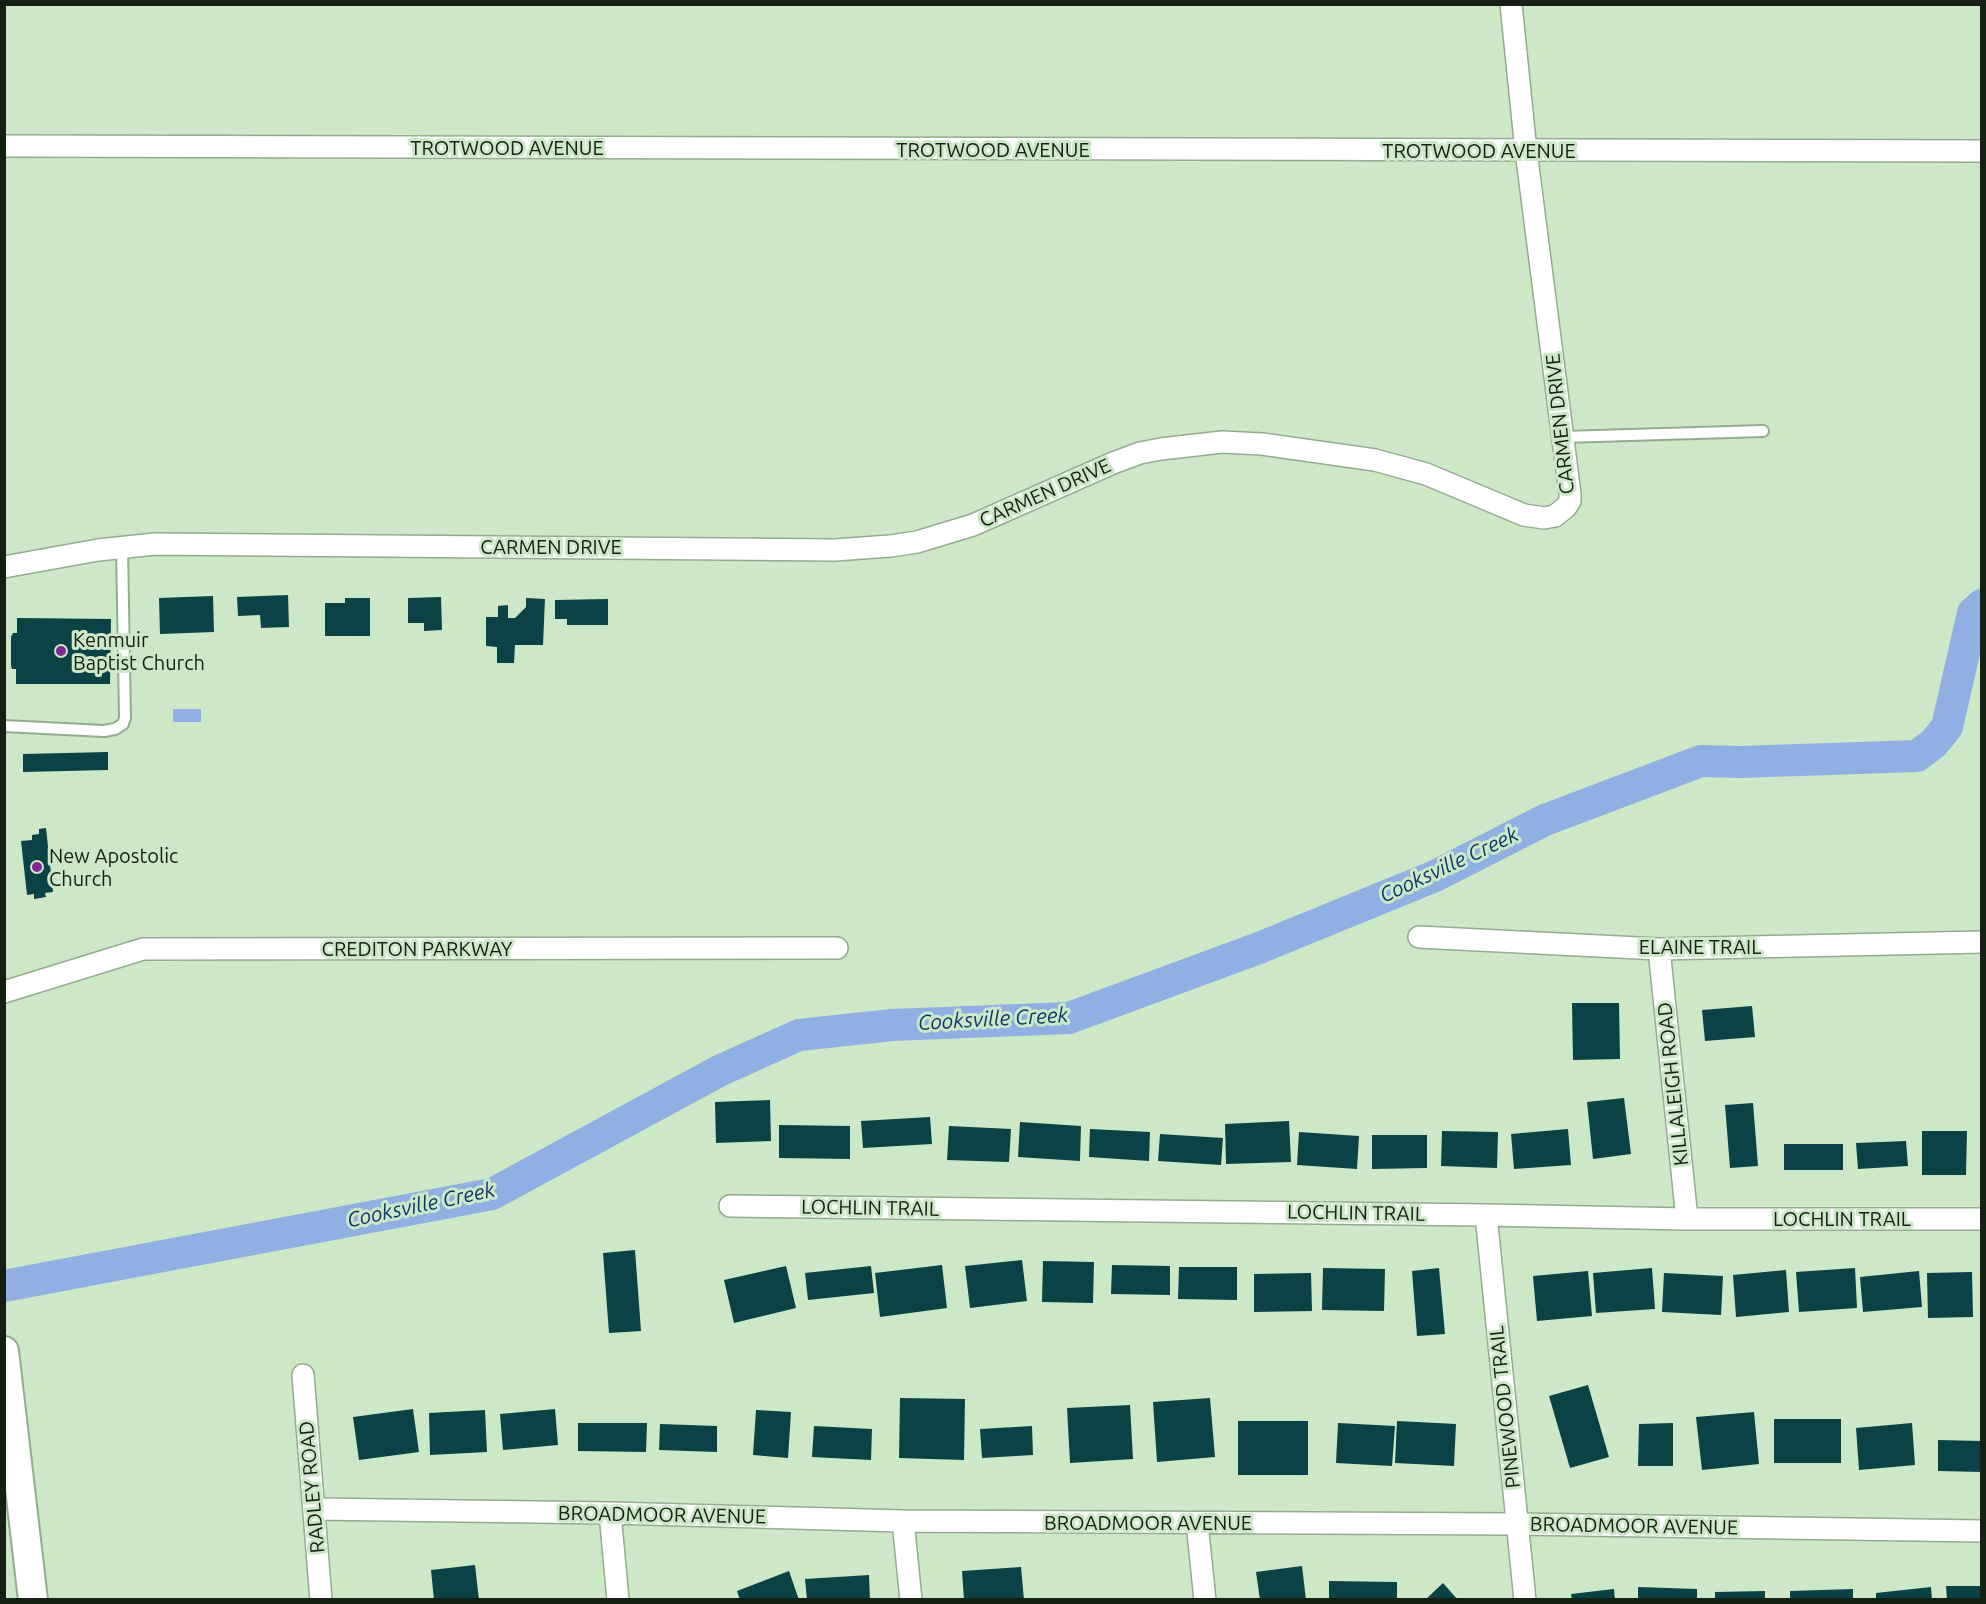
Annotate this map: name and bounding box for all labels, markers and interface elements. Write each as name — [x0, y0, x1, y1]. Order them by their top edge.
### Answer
street label: TROTWOOD AVENUE — [410, 136, 604, 160]
street label: TROTWOOD AVENUE — [896, 138, 1090, 162]
street label: TROTWOOD AVENUE — [1382, 139, 1576, 163]
street label: CARMEN DRIVE — [1541, 352, 1579, 496]
street label: CARMEN DRIVE — [976, 453, 1114, 533]
street label: CARMEN DRIVE — [480, 535, 622, 559]
place label: Kenmuir Baptist Church — [73, 628, 205, 675]
marker: Kenmuir Baptist Church — [54, 644, 68, 658]
water label: Cooksville Creek — [1375, 822, 1523, 908]
place label: New Apostolic Church — [49, 844, 178, 891]
marker: New Apostolic Church — [30, 860, 44, 874]
street label: ELAINE TRAIL — [1639, 935, 1761, 959]
street label: CREDITON PARKWAY — [322, 937, 512, 961]
street label: KILLALEIGH ROAD — [1652, 1001, 1694, 1167]
water label: Cooksville Creek — [917, 1002, 1069, 1036]
water label: Cooksville Creek — [345, 1177, 497, 1233]
street label: LOCHLIN TRAIL — [801, 1195, 939, 1221]
street label: LOCHLIN TRAIL — [1287, 1200, 1425, 1226]
street label: LOCHLIN TRAIL — [1773, 1207, 1911, 1231]
street label: PINEWOOD TRAIL — [1485, 1325, 1525, 1489]
street label: RADLEY ROAD — [294, 1420, 330, 1554]
street label: BROADMOOR AVENUE — [558, 1501, 766, 1529]
street label: BROADMOOR AVENUE — [1044, 1511, 1252, 1535]
street label: BROADMOOR AVENUE — [1530, 1512, 1738, 1540]

